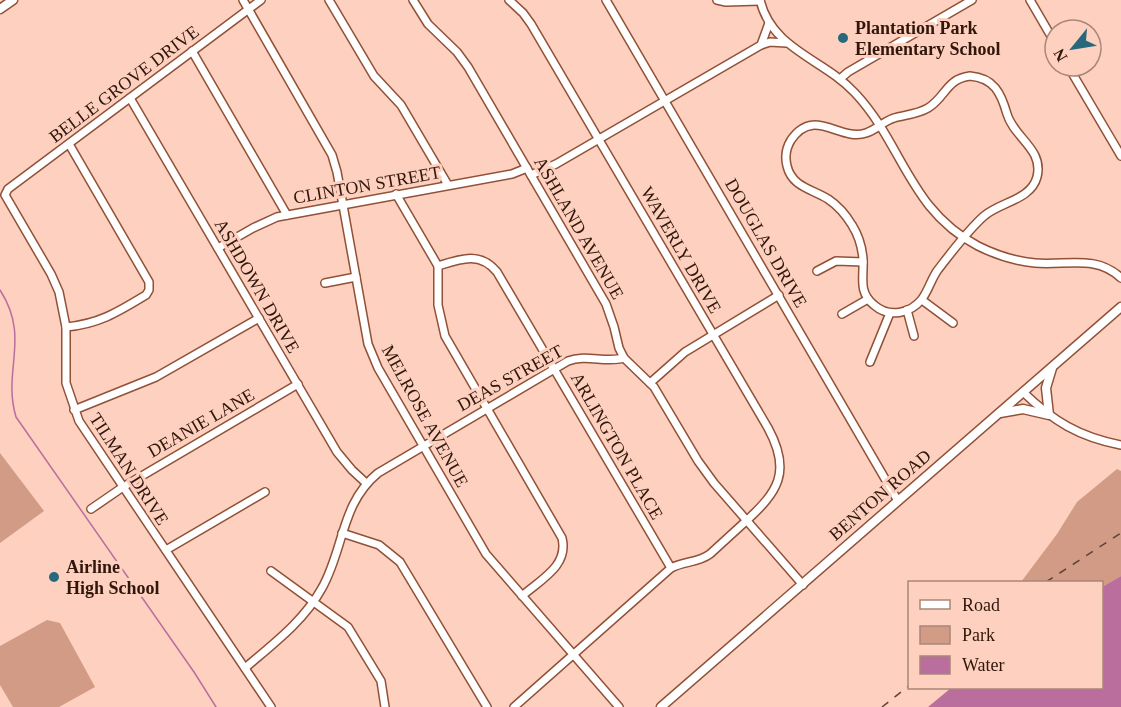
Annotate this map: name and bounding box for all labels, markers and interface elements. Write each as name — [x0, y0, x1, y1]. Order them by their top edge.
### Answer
place label: Plantation Park Elementary School — [855, 18, 1001, 59]
north arrow — [1043, 18, 1103, 78]
street label: BELLE GROVE DRIVE — [45, 21, 203, 147]
marker: Plantation Park Elementary School — [836, 31, 850, 45]
text: N — [1050, 46, 1071, 65]
street label: ASHLAND AVENUE — [530, 153, 628, 303]
street label: CLINTON STREET — [292, 162, 442, 208]
street label: DOUGLAS DRIVE — [721, 175, 811, 311]
street label: WAVERLY DRIVE — [637, 183, 725, 317]
street label: ASHDOWN DRIVE — [210, 215, 304, 357]
street label: DEAS STREET — [454, 341, 566, 415]
street label: MELROSE AVENUE — [378, 342, 472, 490]
street label: ARLINGTON PLACE — [567, 369, 667, 523]
street label: DEANIE LANE — [144, 384, 258, 462]
street label: TILMAN DRIVE — [85, 409, 173, 529]
street label: BENTON ROAD — [825, 445, 935, 545]
place label: Airline High School — [66, 557, 160, 598]
marker: Airline High School — [47, 570, 61, 584]
legend — [908, 581, 1103, 689]
text: Road — [962, 595, 1000, 615]
text: Park — [962, 625, 995, 645]
text: Water — [962, 655, 1005, 675]

